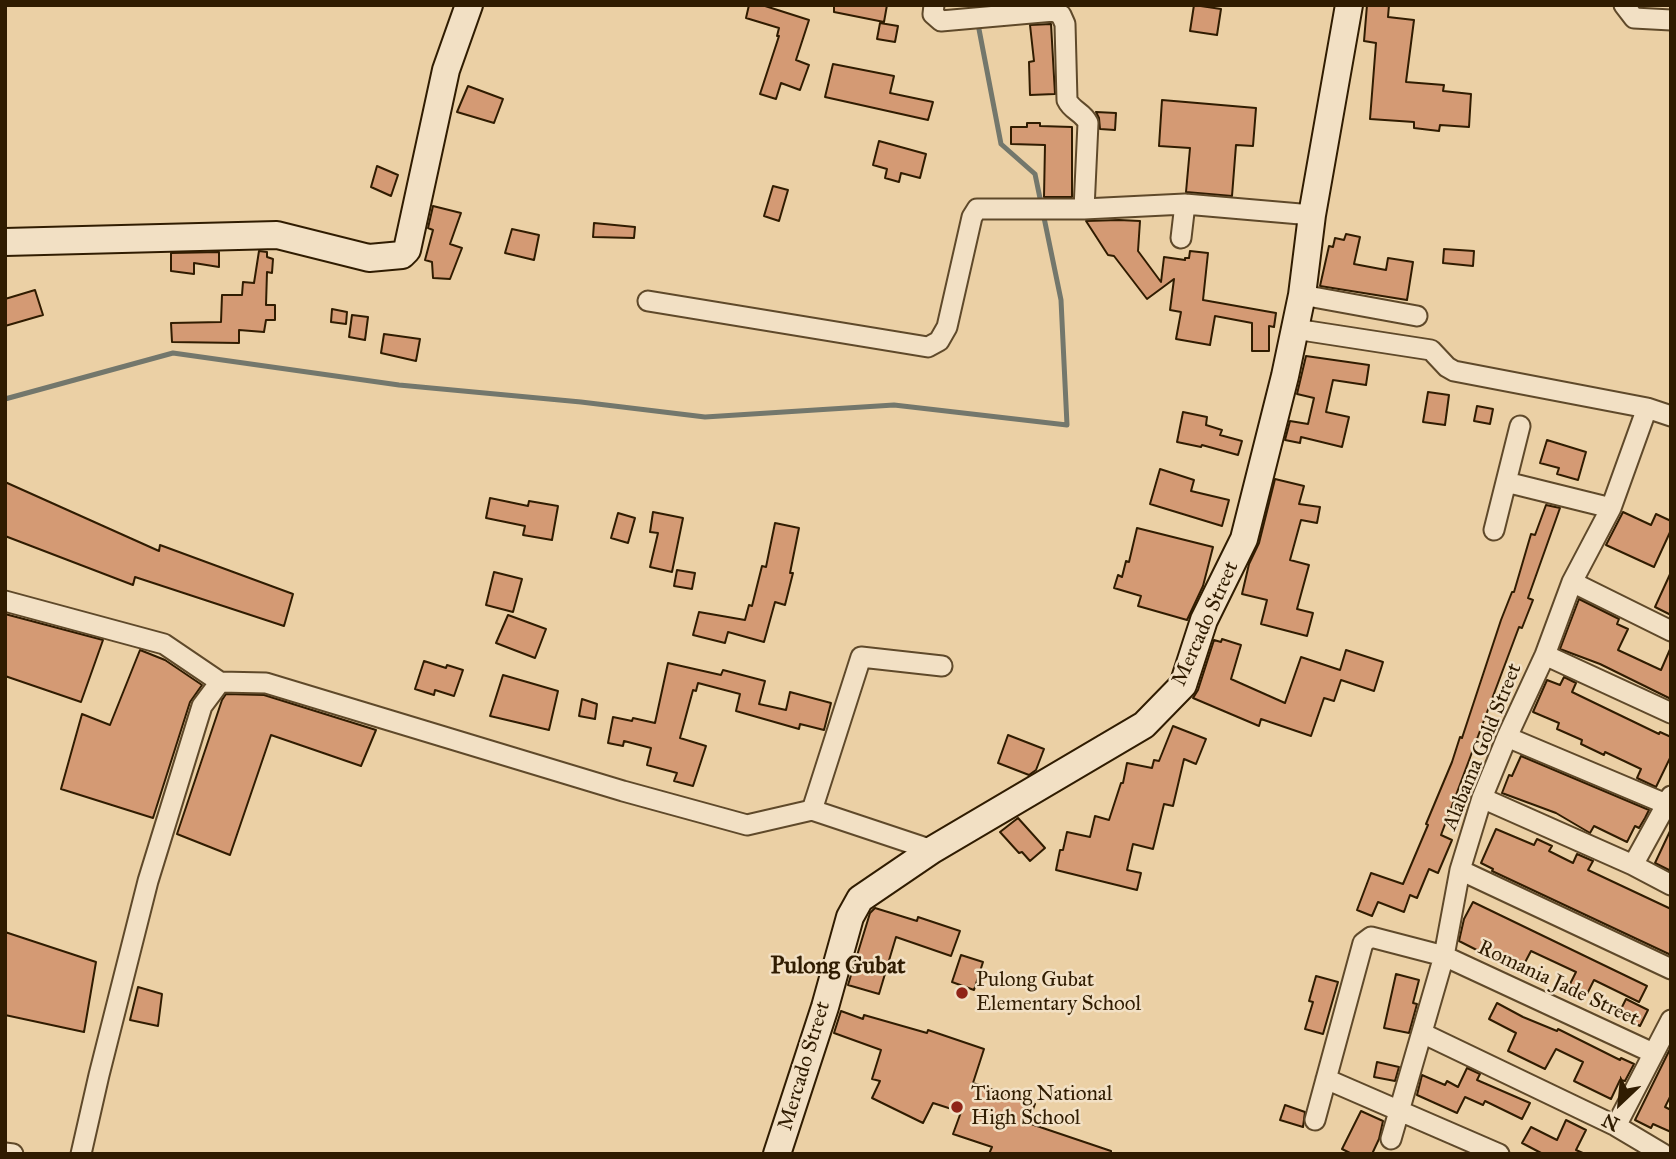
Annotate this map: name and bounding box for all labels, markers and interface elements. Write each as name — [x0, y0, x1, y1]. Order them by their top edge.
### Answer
street label: Mercado Street — [1167, 558, 1245, 690]
street label: Alabama Gold Street — [1438, 660, 1528, 834]
street label: Romania Jade Street — [1473, 936, 1643, 1032]
district label: Pulong Gubat — [770, 953, 906, 981]
place label: Pulong Gubat Elementary School — [976, 968, 1141, 1018]
marker: Pulong Gubat Elementary School — [954, 985, 970, 1001]
street label: Mercado Street — [773, 998, 837, 1134]
north arrow — [1585, 1068, 1655, 1138]
place label: Tiaong National High School — [971, 1082, 1112, 1132]
marker: Tiaong National High School — [949, 1099, 965, 1115]
text: N — [1598, 1108, 1623, 1136]

